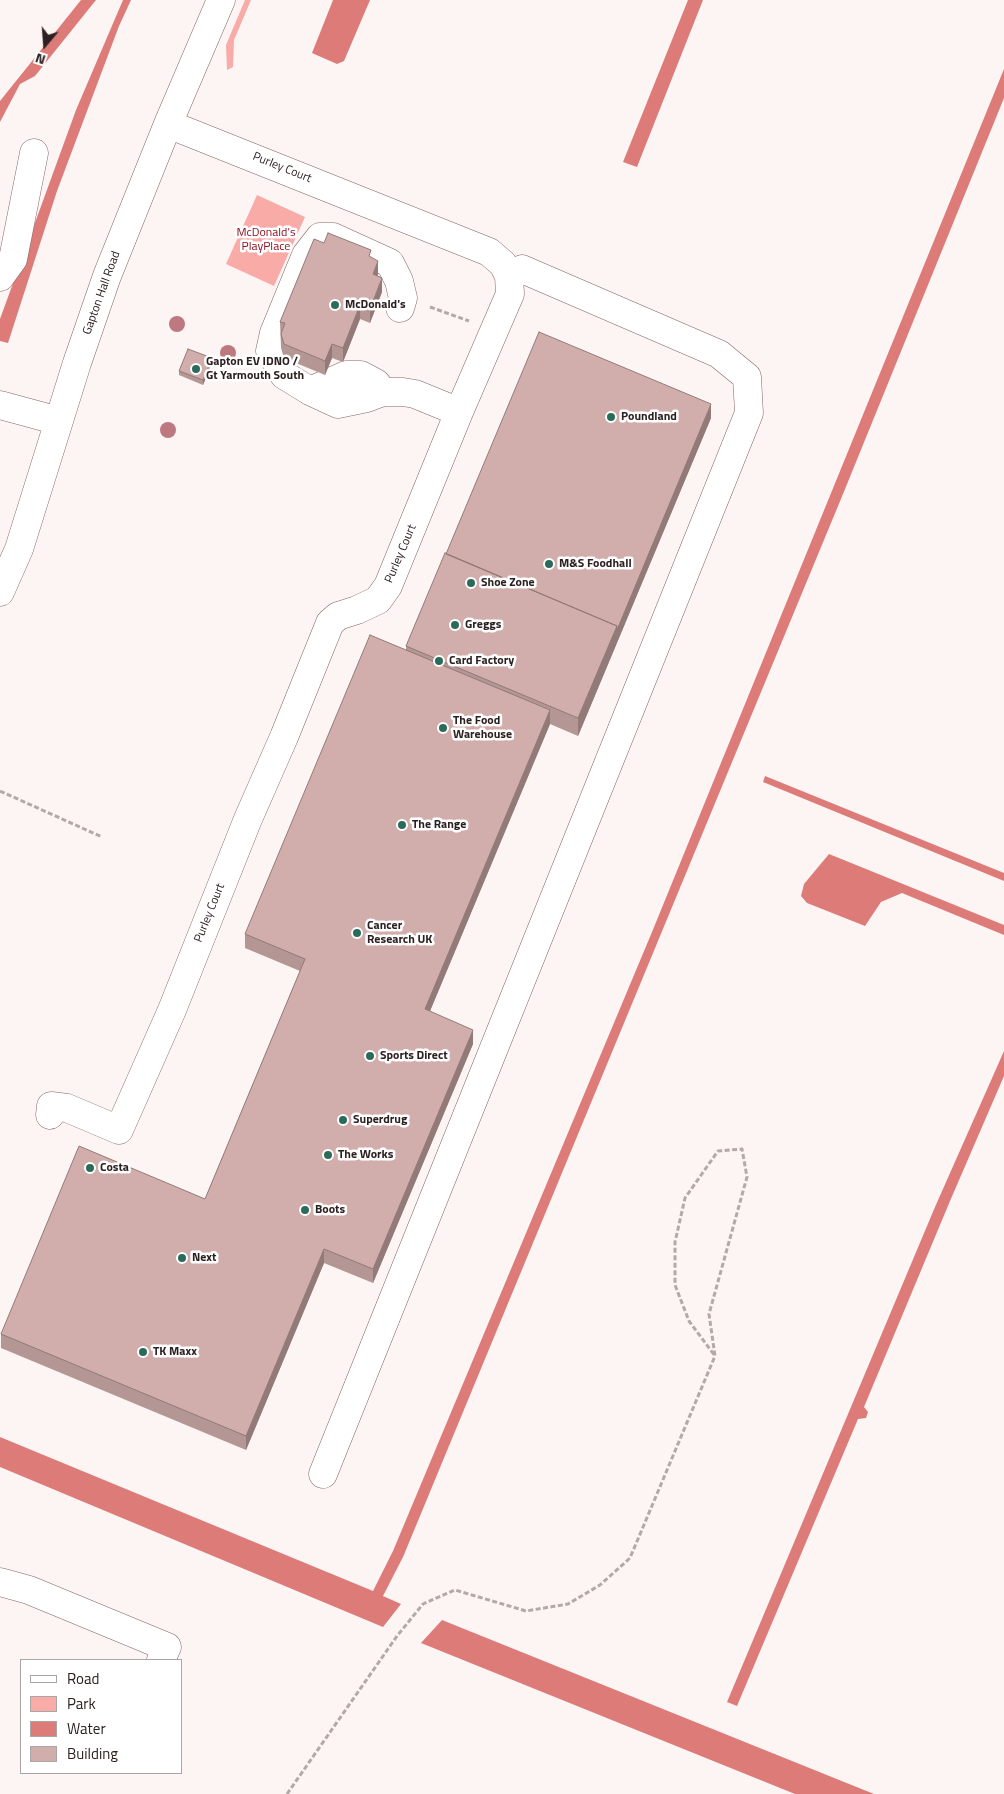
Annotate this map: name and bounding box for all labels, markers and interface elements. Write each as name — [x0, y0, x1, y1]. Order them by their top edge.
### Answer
north arrow — [20, 20, 70, 70]
text: N — [32, 48, 48, 71]
street label: Purley Court — [250, 150, 314, 186]
park label: McDonald's PlayPlace — [237, 226, 295, 254]
street label: Gapton Hall Road — [80, 249, 124, 337]
place label: McDonald's — [345, 298, 406, 312]
marker: McDonald's — [329, 299, 341, 311]
place label: Gapton EV IDNO / Gt Yarmouth South — [206, 355, 304, 383]
marker: Gapton EV IDNO / Gt Yarmouth South — [190, 363, 202, 375]
place label: Poundland — [621, 410, 677, 424]
marker: Poundland — [605, 411, 617, 423]
street label: Purley Court — [382, 523, 420, 585]
place label: M&S Foodhall — [559, 557, 632, 571]
marker: M&S Foodhall — [543, 558, 555, 570]
place label: Shoe Zone — [481, 576, 535, 590]
marker: Shoe Zone — [465, 577, 477, 589]
place label: Greggs — [465, 618, 501, 632]
marker: Greggs — [449, 619, 461, 631]
place label: Card Factory — [449, 654, 514, 668]
marker: Card Factory — [433, 655, 445, 667]
place label: The Food Warehouse — [453, 714, 512, 742]
marker: The Food Warehouse — [437, 722, 449, 734]
place label: The Range — [412, 818, 466, 832]
marker: The Range — [396, 819, 408, 831]
street label: Purley Court — [192, 881, 228, 945]
place label: Cancer Research UK — [367, 919, 432, 947]
marker: Cancer Research UK — [351, 927, 363, 939]
place label: Sports Direct — [380, 1049, 448, 1063]
marker: Sports Direct — [364, 1050, 376, 1062]
place label: Superdrug — [353, 1113, 407, 1127]
marker: Superdrug — [337, 1114, 349, 1126]
place label: The Works — [338, 1148, 393, 1162]
marker: The Works — [322, 1149, 334, 1161]
place label: Costa — [100, 1161, 129, 1175]
marker: Costa — [84, 1162, 96, 1174]
place label: Boots — [315, 1203, 345, 1217]
marker: Boots — [299, 1204, 311, 1216]
place label: Next — [192, 1251, 216, 1265]
marker: Next — [176, 1252, 188, 1264]
place label: TK Maxx — [153, 1345, 197, 1359]
marker: TK Maxx — [137, 1346, 149, 1358]
legend — [20, 1659, 182, 1774]
text: Road — [67, 1667, 99, 1690]
text: Park — [67, 1692, 96, 1715]
text: Water — [67, 1717, 106, 1740]
text: Building — [67, 1742, 118, 1765]

